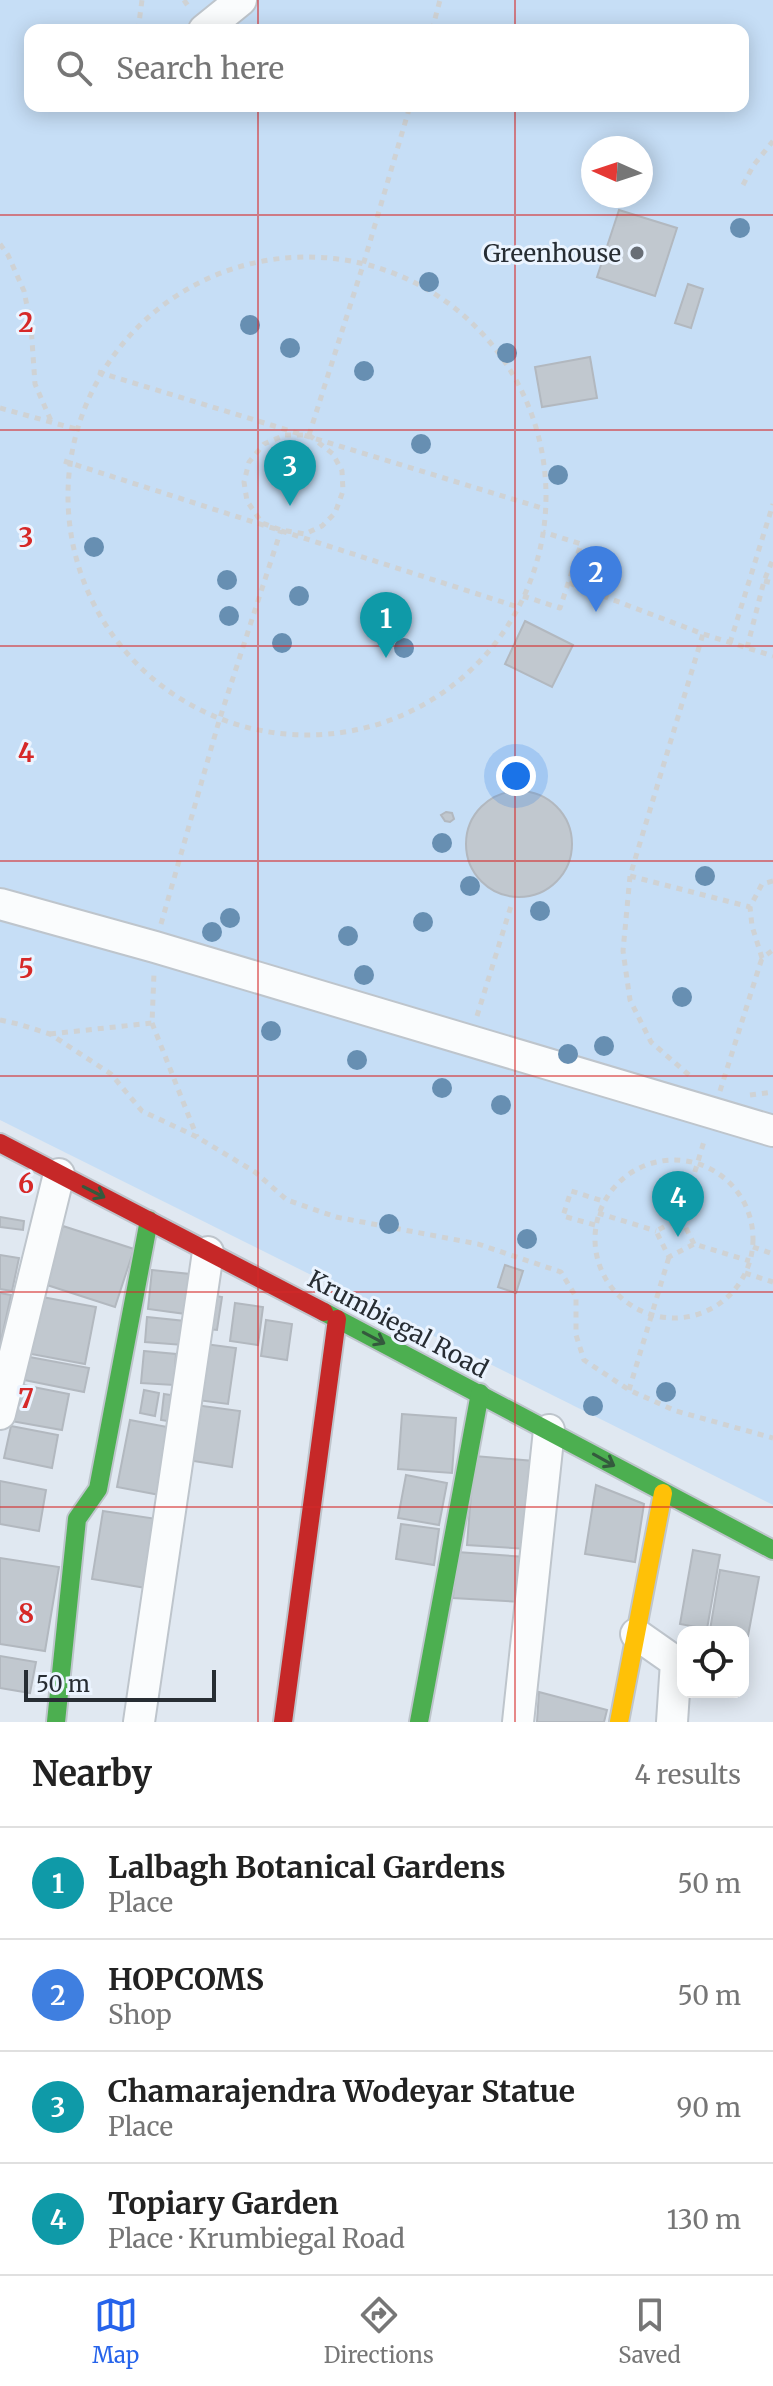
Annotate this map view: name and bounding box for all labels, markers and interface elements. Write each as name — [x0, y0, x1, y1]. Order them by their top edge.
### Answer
search box — [24, 24, 749, 112]
icon: search — [52, 46, 96, 90]
text: Search here — [116, 49, 284, 87]
north arrow — [581, 136, 653, 208]
place label: Greenhouse — [483, 238, 621, 269]
marker: Greenhouse — [628, 244, 646, 262]
text: 2 — [18, 306, 34, 339]
pin: 3 — [264, 440, 316, 506]
text: 3 — [19, 521, 33, 554]
pin: 2 — [570, 546, 622, 612]
pin: 1 — [360, 592, 412, 658]
text: 4 — [18, 736, 35, 769]
your location — [496, 756, 536, 796]
text: 5 — [18, 952, 34, 985]
text: 6 — [18, 1167, 34, 1200]
pin: 4 — [652, 1171, 704, 1237]
one-way arrow — [82, 1184, 106, 1200]
street label: Krumbiegal Road — [302, 1263, 494, 1385]
one-way arrow — [362, 1331, 386, 1347]
text: 7 — [18, 1382, 34, 1415]
one-way arrow — [592, 1452, 615, 1468]
text: 8 — [18, 1597, 34, 1630]
map controls — [677, 1626, 749, 1698]
button: locate — [677, 1626, 749, 1698]
scale bar — [24, 1666, 216, 1702]
text: 50 m — [36, 1670, 90, 1698]
text: Nearby — [32, 1753, 152, 1795]
text: 4 results — [634, 1758, 741, 1791]
text: Lalbagh Botanical Gardens — [108, 1848, 506, 1886]
text: 1 — [52, 1867, 64, 1900]
text: 50 m — [677, 1867, 741, 1900]
text: Place — [108, 1886, 173, 1919]
text: HOPCOMS — [108, 1960, 264, 1998]
text: 2 — [50, 1979, 66, 2012]
text: 50 m — [677, 1979, 741, 2012]
text: Shop — [108, 1998, 172, 2031]
text: Chamarajendra Wodeyar Statue — [108, 2072, 575, 2110]
text: 3 — [51, 2091, 65, 2124]
text: 90 m — [677, 2091, 741, 2124]
text: Place — [108, 2110, 173, 2143]
text: Topiary Garden — [108, 2184, 339, 2222]
text: 4 — [50, 2203, 66, 2236]
text: 130 m — [667, 2203, 741, 2236]
text: Place · Krumbiegal Road — [108, 2222, 405, 2255]
tab: Map — [92, 2293, 139, 2369]
tab: Directions — [324, 2293, 434, 2369]
tab: Saved — [618, 2293, 681, 2369]

